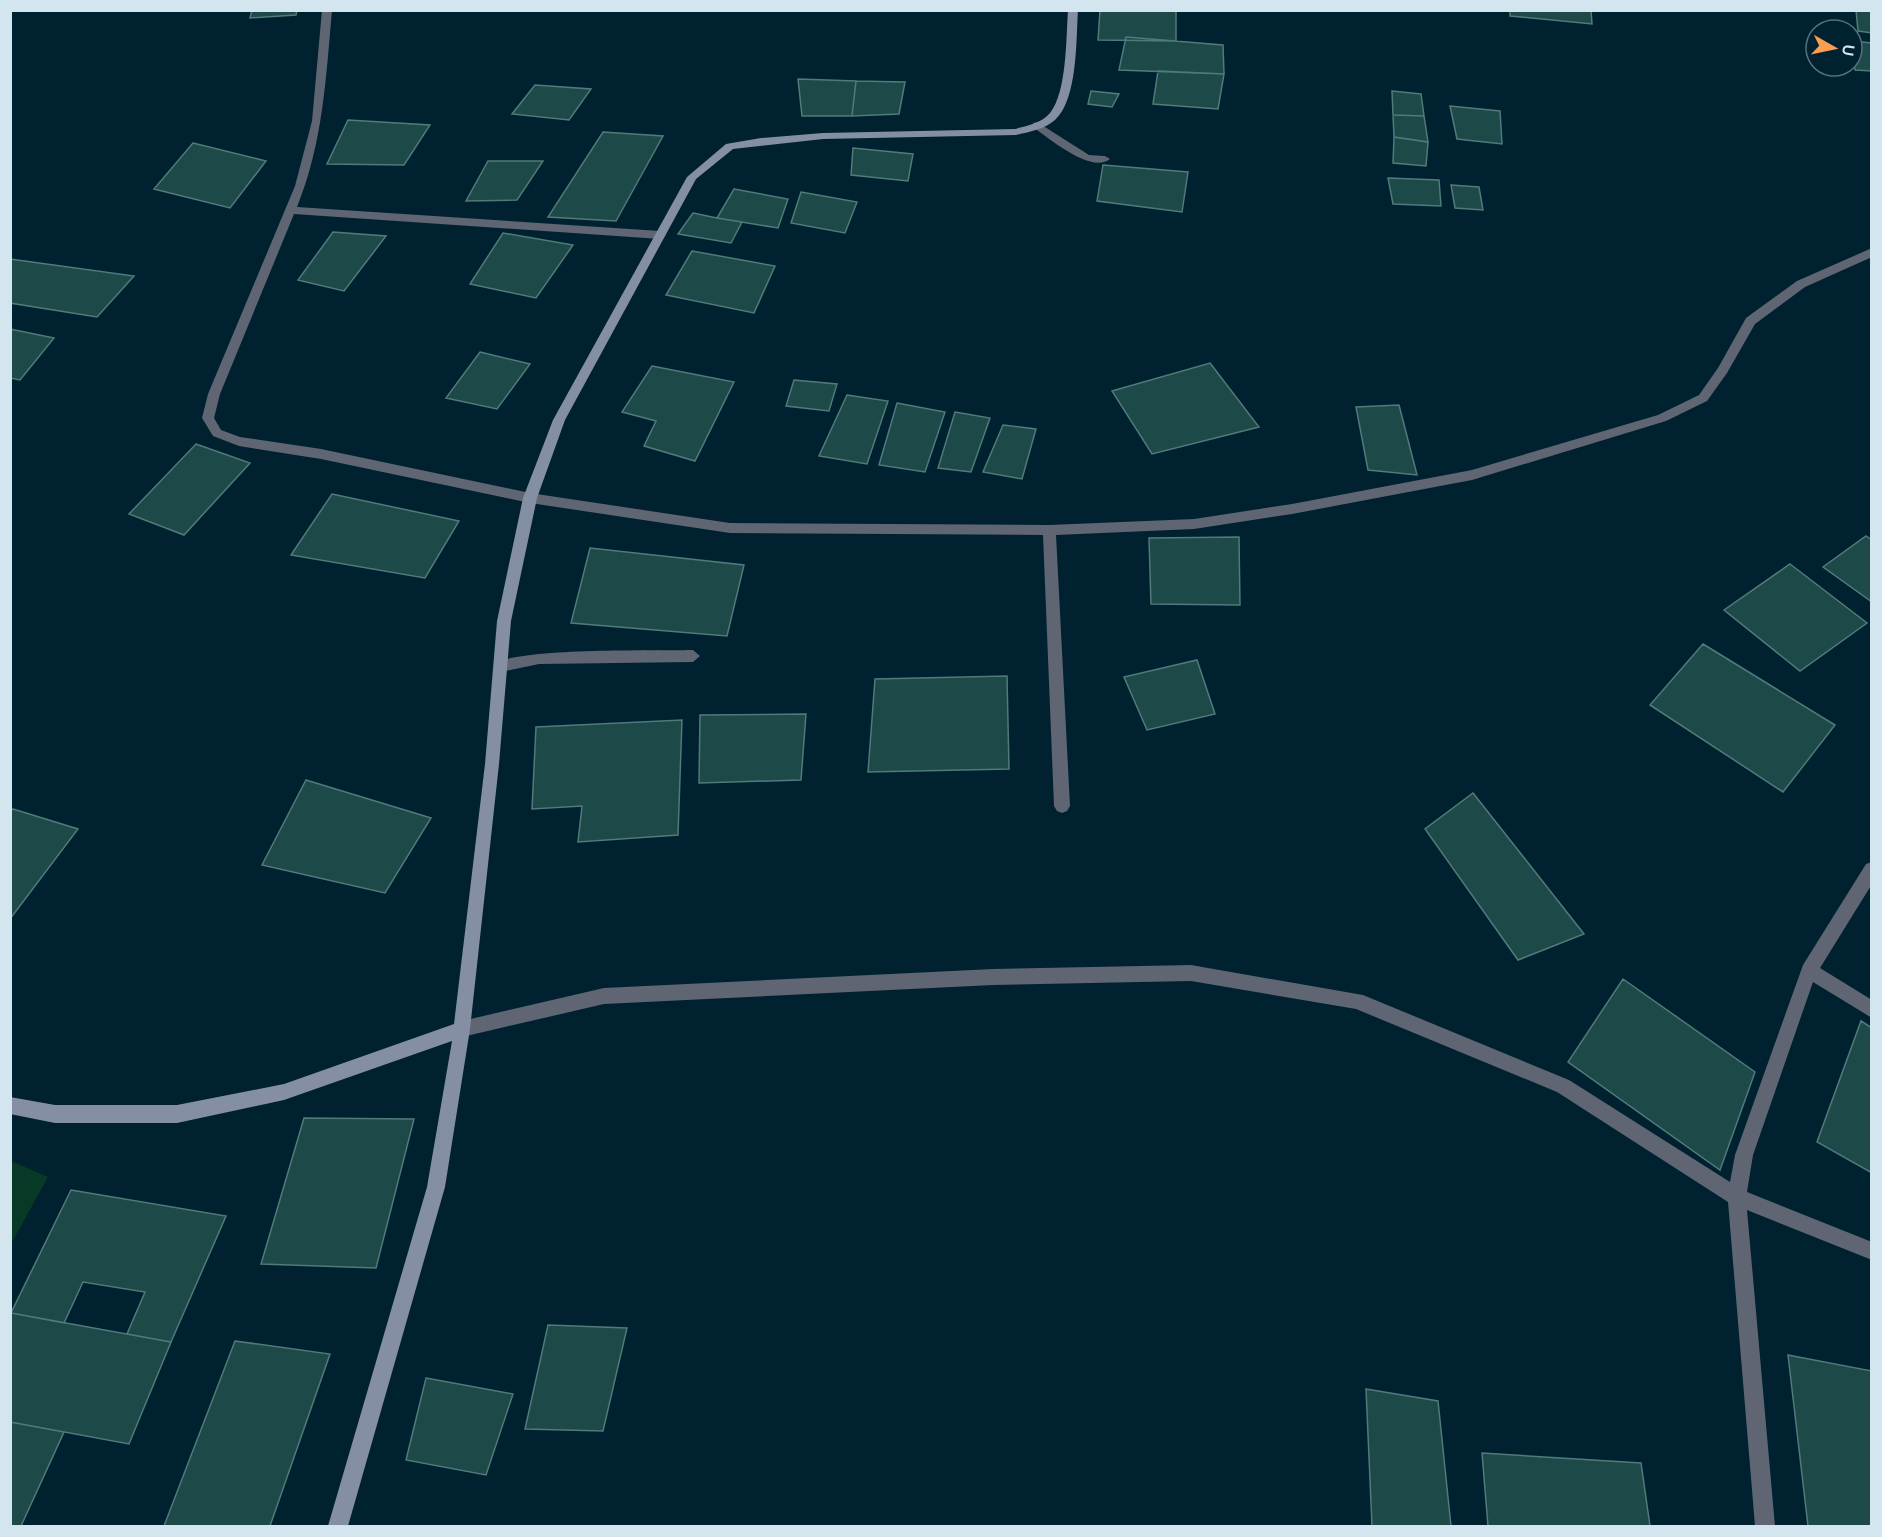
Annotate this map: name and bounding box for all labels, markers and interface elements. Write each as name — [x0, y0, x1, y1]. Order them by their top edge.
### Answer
north arrow — [1804, 18, 1864, 78]
text: U — [1838, 43, 1859, 57]

